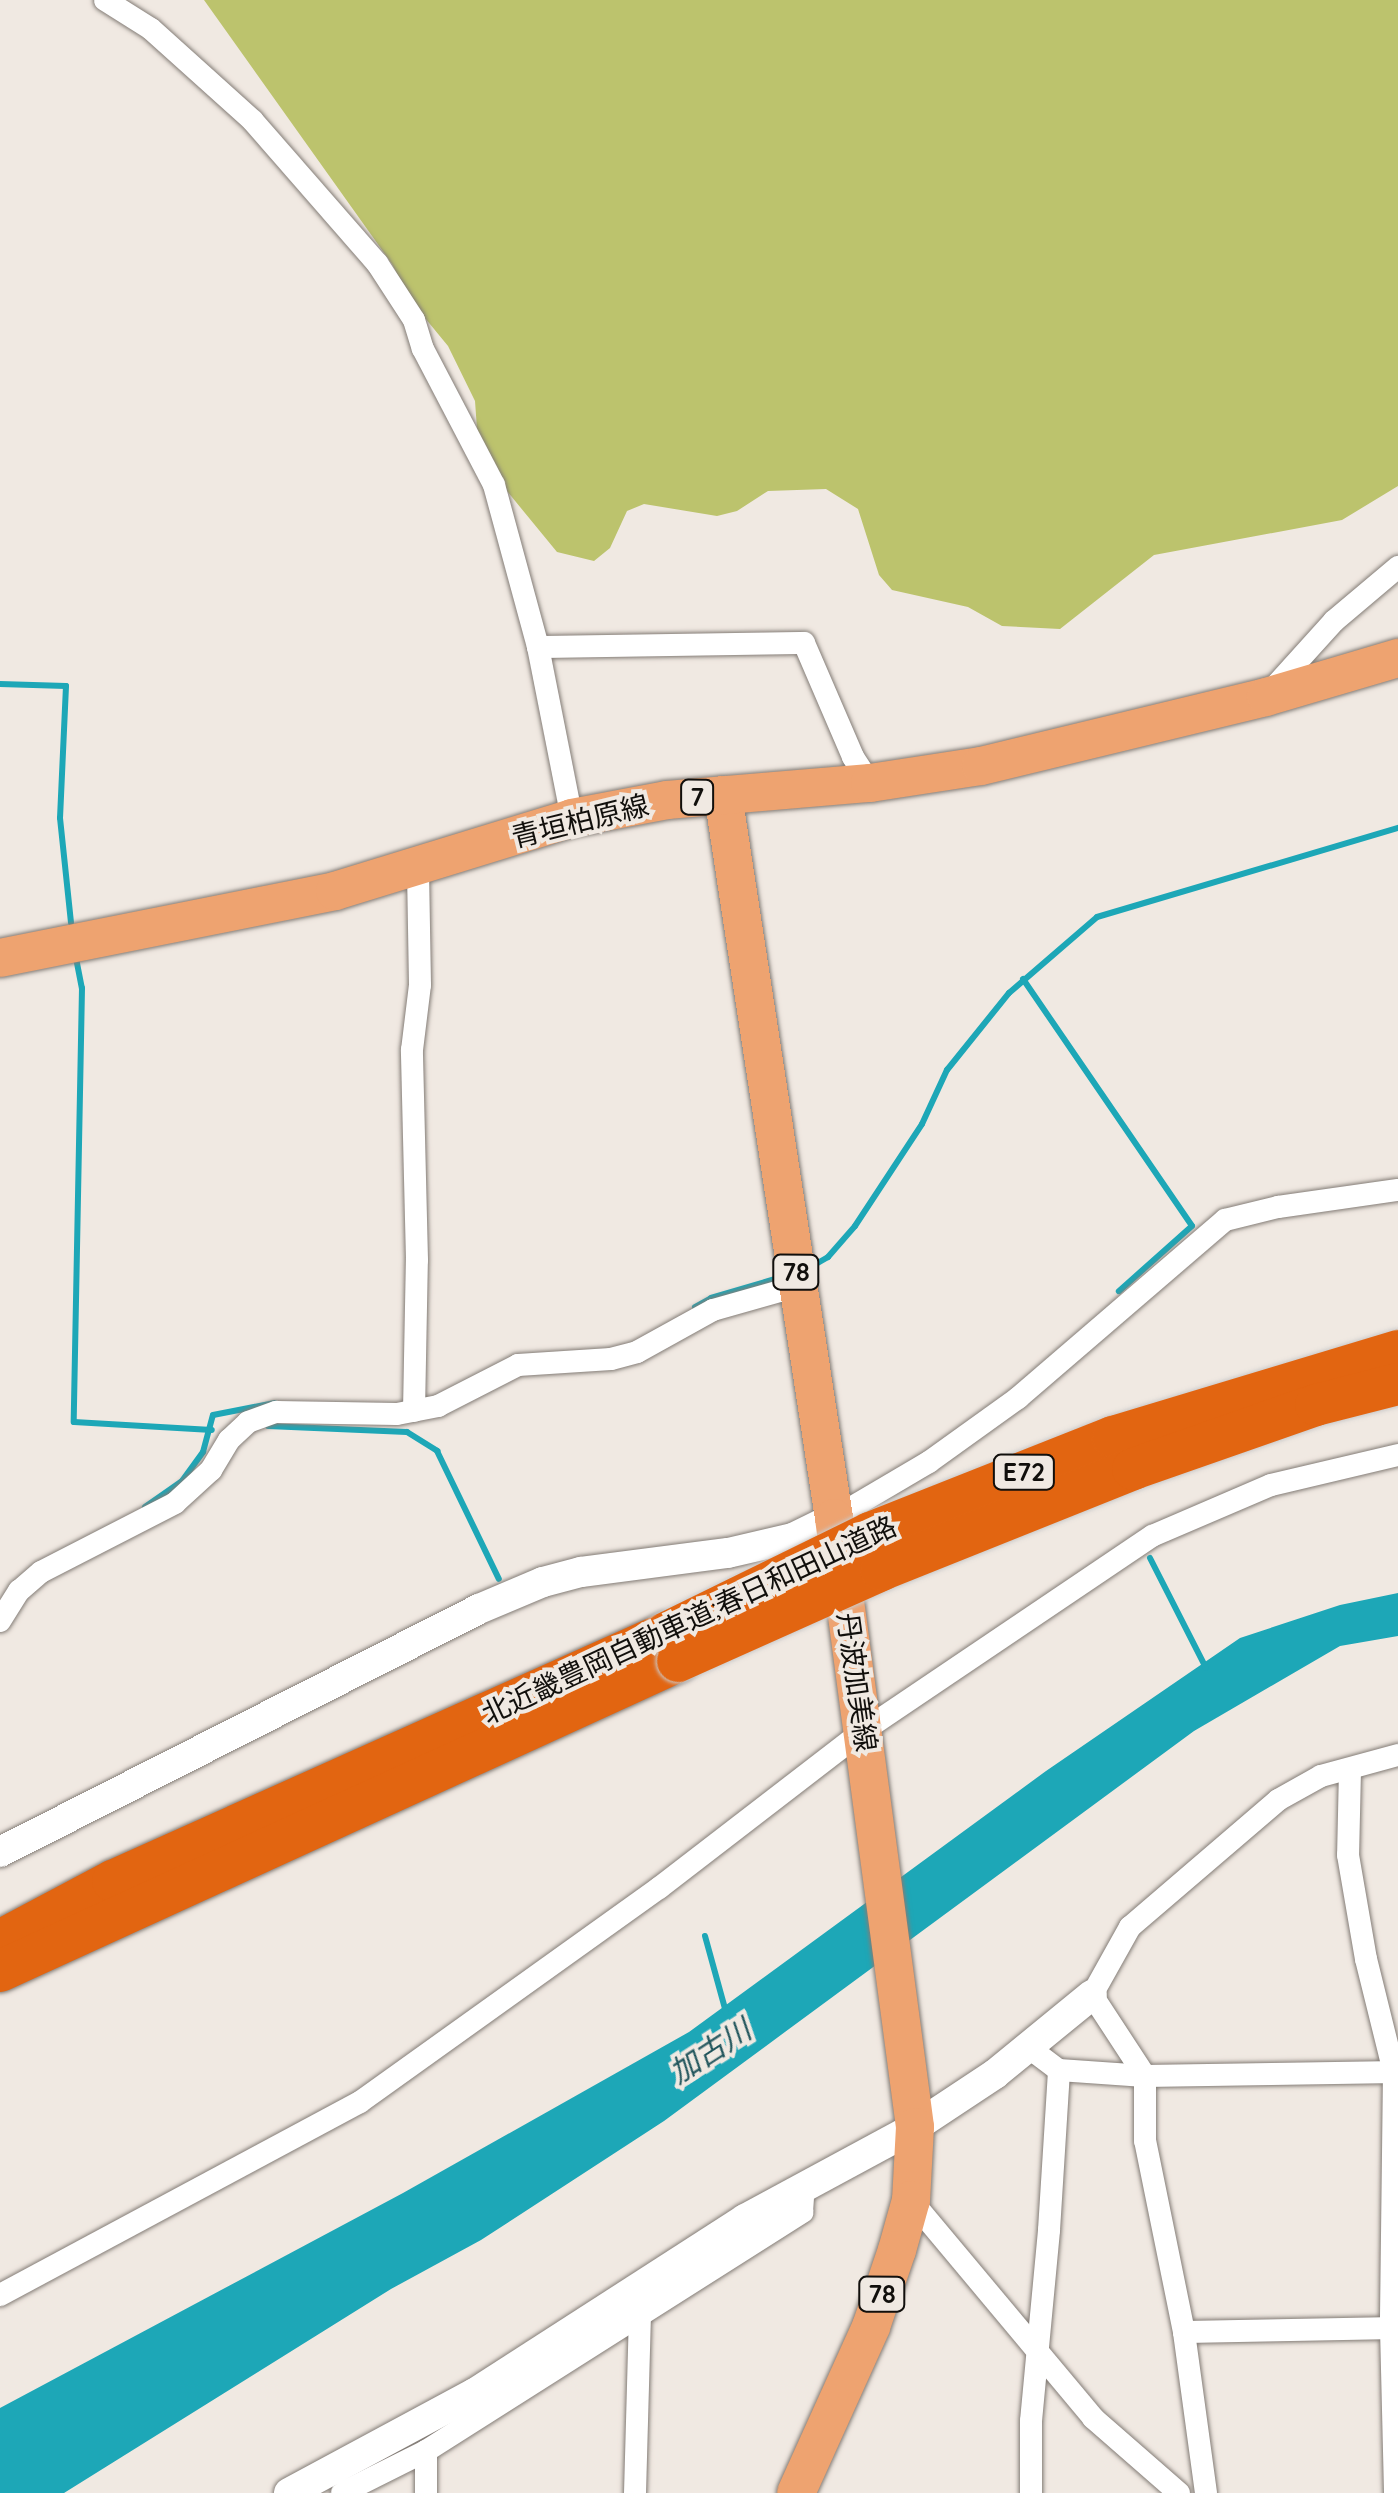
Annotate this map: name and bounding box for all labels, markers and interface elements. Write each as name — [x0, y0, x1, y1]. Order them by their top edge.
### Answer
road number: 7 — [680, 777, 714, 817]
street label: 青垣柏原線 — [508, 788, 652, 854]
road number: 78 — [771, 1252, 821, 1292]
road number: E72 — [992, 1452, 1056, 1492]
street label: 北近畿豊岡自動車道;春日和田山道路 — [476, 1509, 902, 1731]
street label: 丹波加美線 — [831, 1610, 883, 1754]
water label: 加古川 — [662, 2011, 758, 2091]
road number: 78 — [857, 2274, 907, 2314]

